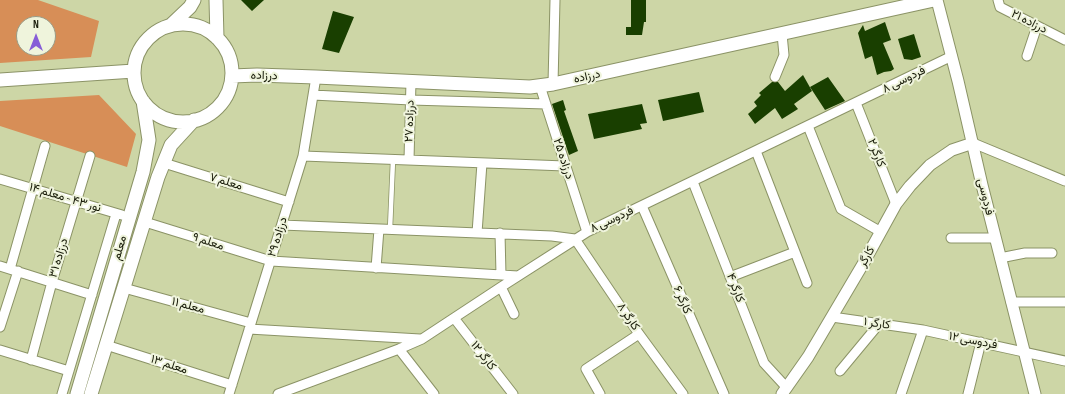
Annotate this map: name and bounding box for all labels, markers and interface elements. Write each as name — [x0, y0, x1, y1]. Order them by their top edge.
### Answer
street label: درزاده ۲۱ — [1008, 7, 1050, 37]
north arrow — [16, 16, 56, 56]
text: N — [33, 18, 39, 31]
street label: فردوسی ۸ — [880, 63, 928, 97]
street label: درزاده — [572, 67, 602, 87]
street label: درزاده — [250, 69, 278, 83]
street label: درزاده ۲۷ — [402, 100, 418, 142]
street label: درزاده ۲۵ — [550, 137, 576, 181]
street label: کارگر ۲ — [864, 137, 888, 169]
street label: معلم ۷ — [208, 170, 244, 194]
street label: فردوسی — [973, 177, 997, 217]
street label: نور ۴۳ - معلم ۱۴ — [27, 180, 103, 216]
street label: فردوسی ۸ — [588, 204, 636, 236]
street label: درزاده ۲۹ — [265, 215, 291, 259]
street label: معلم ۹ — [190, 230, 226, 254]
street label: معلم — [110, 234, 130, 262]
street label: درزاده ۳۱ — [46, 237, 72, 279]
street label: کارگر — [856, 244, 878, 270]
street label: کارگر ۴ — [723, 271, 747, 305]
street label: کارگر ۶ — [670, 284, 694, 316]
street label: معلم ۱۱ — [170, 295, 206, 317]
street label: کارگر ۸ — [614, 300, 642, 334]
street label: کارگر ۱ — [863, 315, 891, 333]
street label: فردوسی ۱۲ — [947, 329, 999, 353]
street label: کارگر ۱۲ — [467, 339, 499, 373]
street label: معلم ۱۳ — [149, 352, 189, 378]

